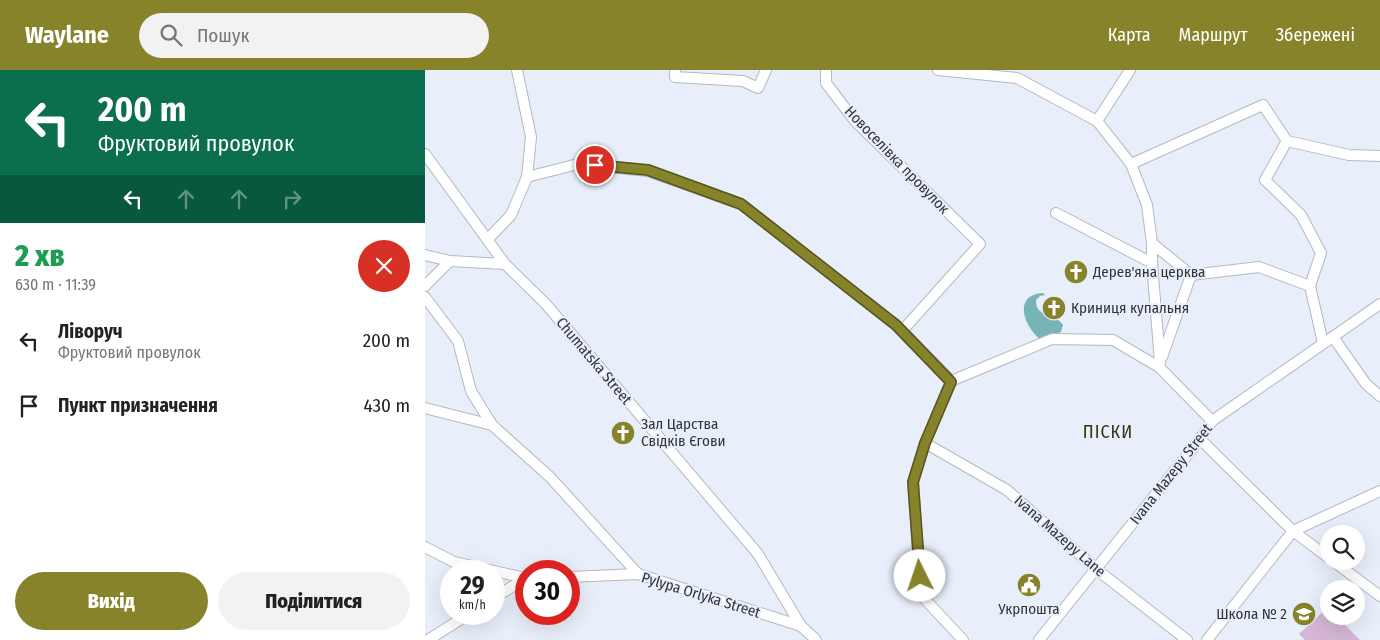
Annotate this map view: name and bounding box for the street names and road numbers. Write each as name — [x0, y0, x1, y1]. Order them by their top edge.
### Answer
street label: Новоселівка провулок — [841, 102, 953, 218]
street label: Chumatska Street — [552, 314, 636, 408]
street label: Ivana Mazepy Street — [1126, 420, 1216, 528]
street label: Ivana Mazepy Lane — [1011, 491, 1109, 581]
street label: Pylypa Orlyka Street — [639, 568, 763, 622]

